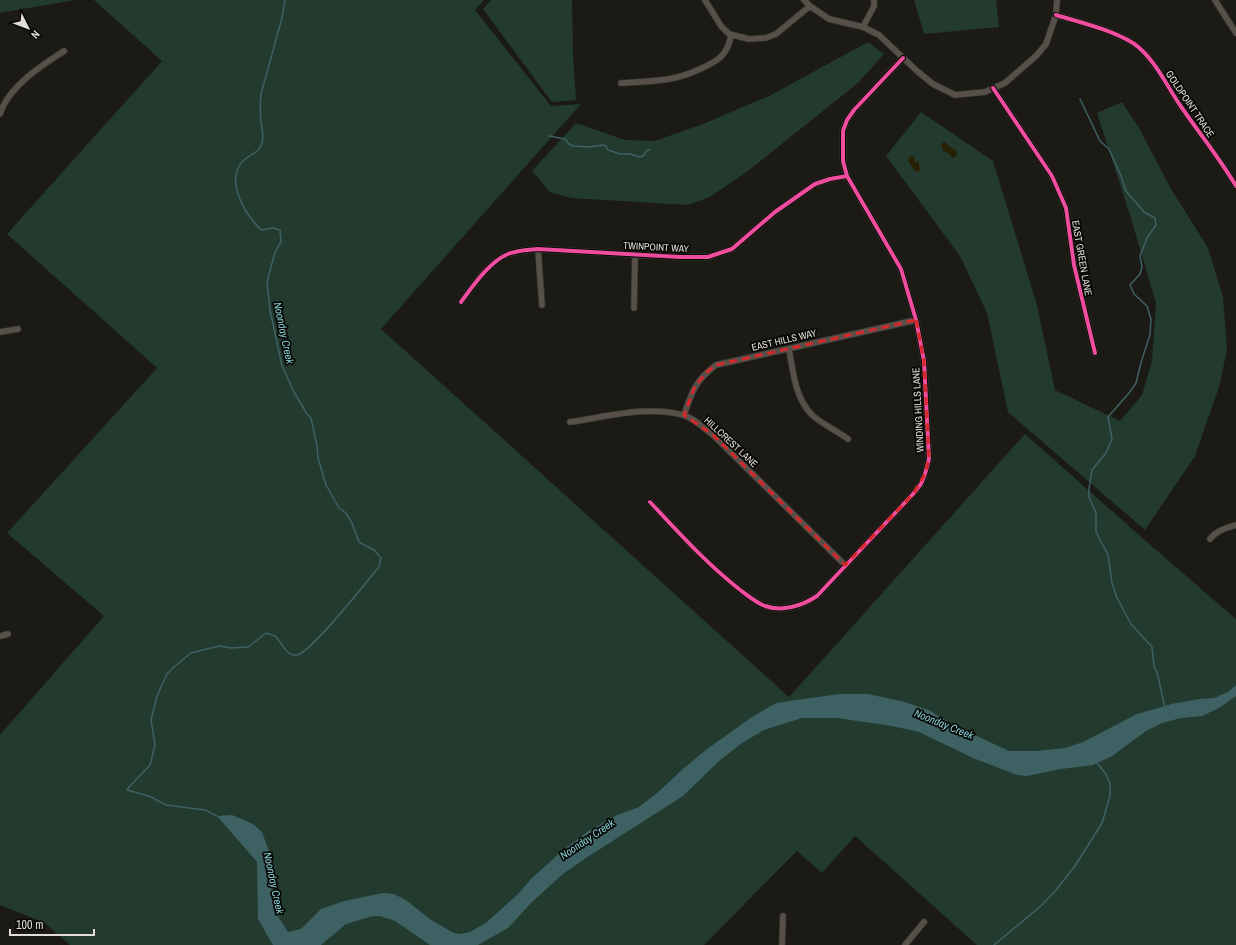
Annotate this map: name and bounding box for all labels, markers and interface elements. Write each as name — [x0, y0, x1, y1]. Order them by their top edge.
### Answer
north arrow — [8, 8, 48, 48]
text: N — [28, 28, 43, 42]
street label: GOLDPOINT TRACE — [1163, 68, 1217, 140]
street label: EAST GREEN LANE — [1069, 219, 1095, 297]
street label: TWINPOINT WAY — [623, 239, 690, 255]
water label: Noonday Creek — [271, 301, 297, 366]
street label: EAST HILLS WAY — [750, 326, 818, 354]
street label: WINDING HILLS LANE — [909, 367, 927, 453]
street label: HILLCREST LANE — [701, 414, 761, 470]
water label: Noonday Creek — [912, 706, 976, 742]
water label: Noonday Creek — [557, 815, 617, 862]
water label: Noonday Creek — [261, 851, 287, 916]
scale bar — [10, 911, 94, 937]
text: 100 m — [16, 917, 43, 933]

